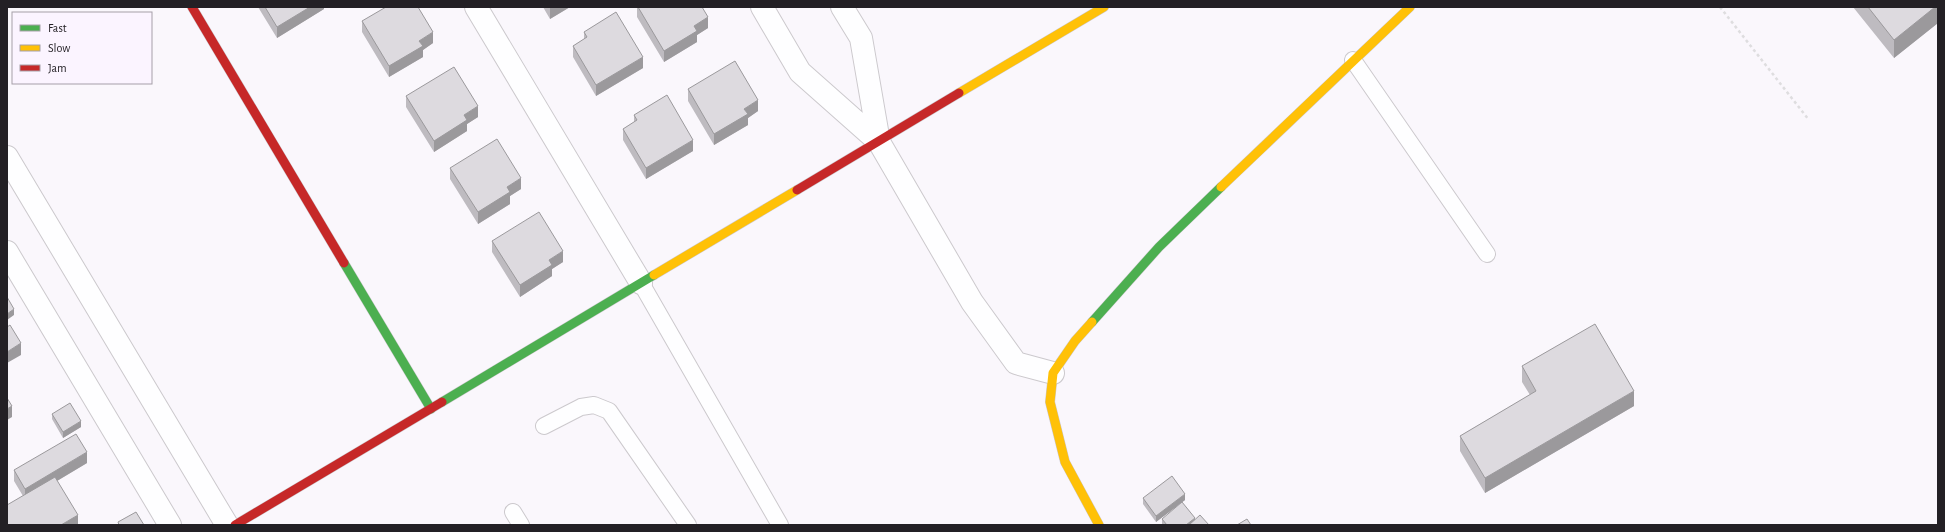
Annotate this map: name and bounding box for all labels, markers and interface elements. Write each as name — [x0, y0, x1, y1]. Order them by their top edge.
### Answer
legend — [12, 12, 152, 84]
text: Fast — [48, 22, 67, 34]
text: Slow — [48, 42, 70, 54]
text: Jam — [48, 62, 67, 74]

